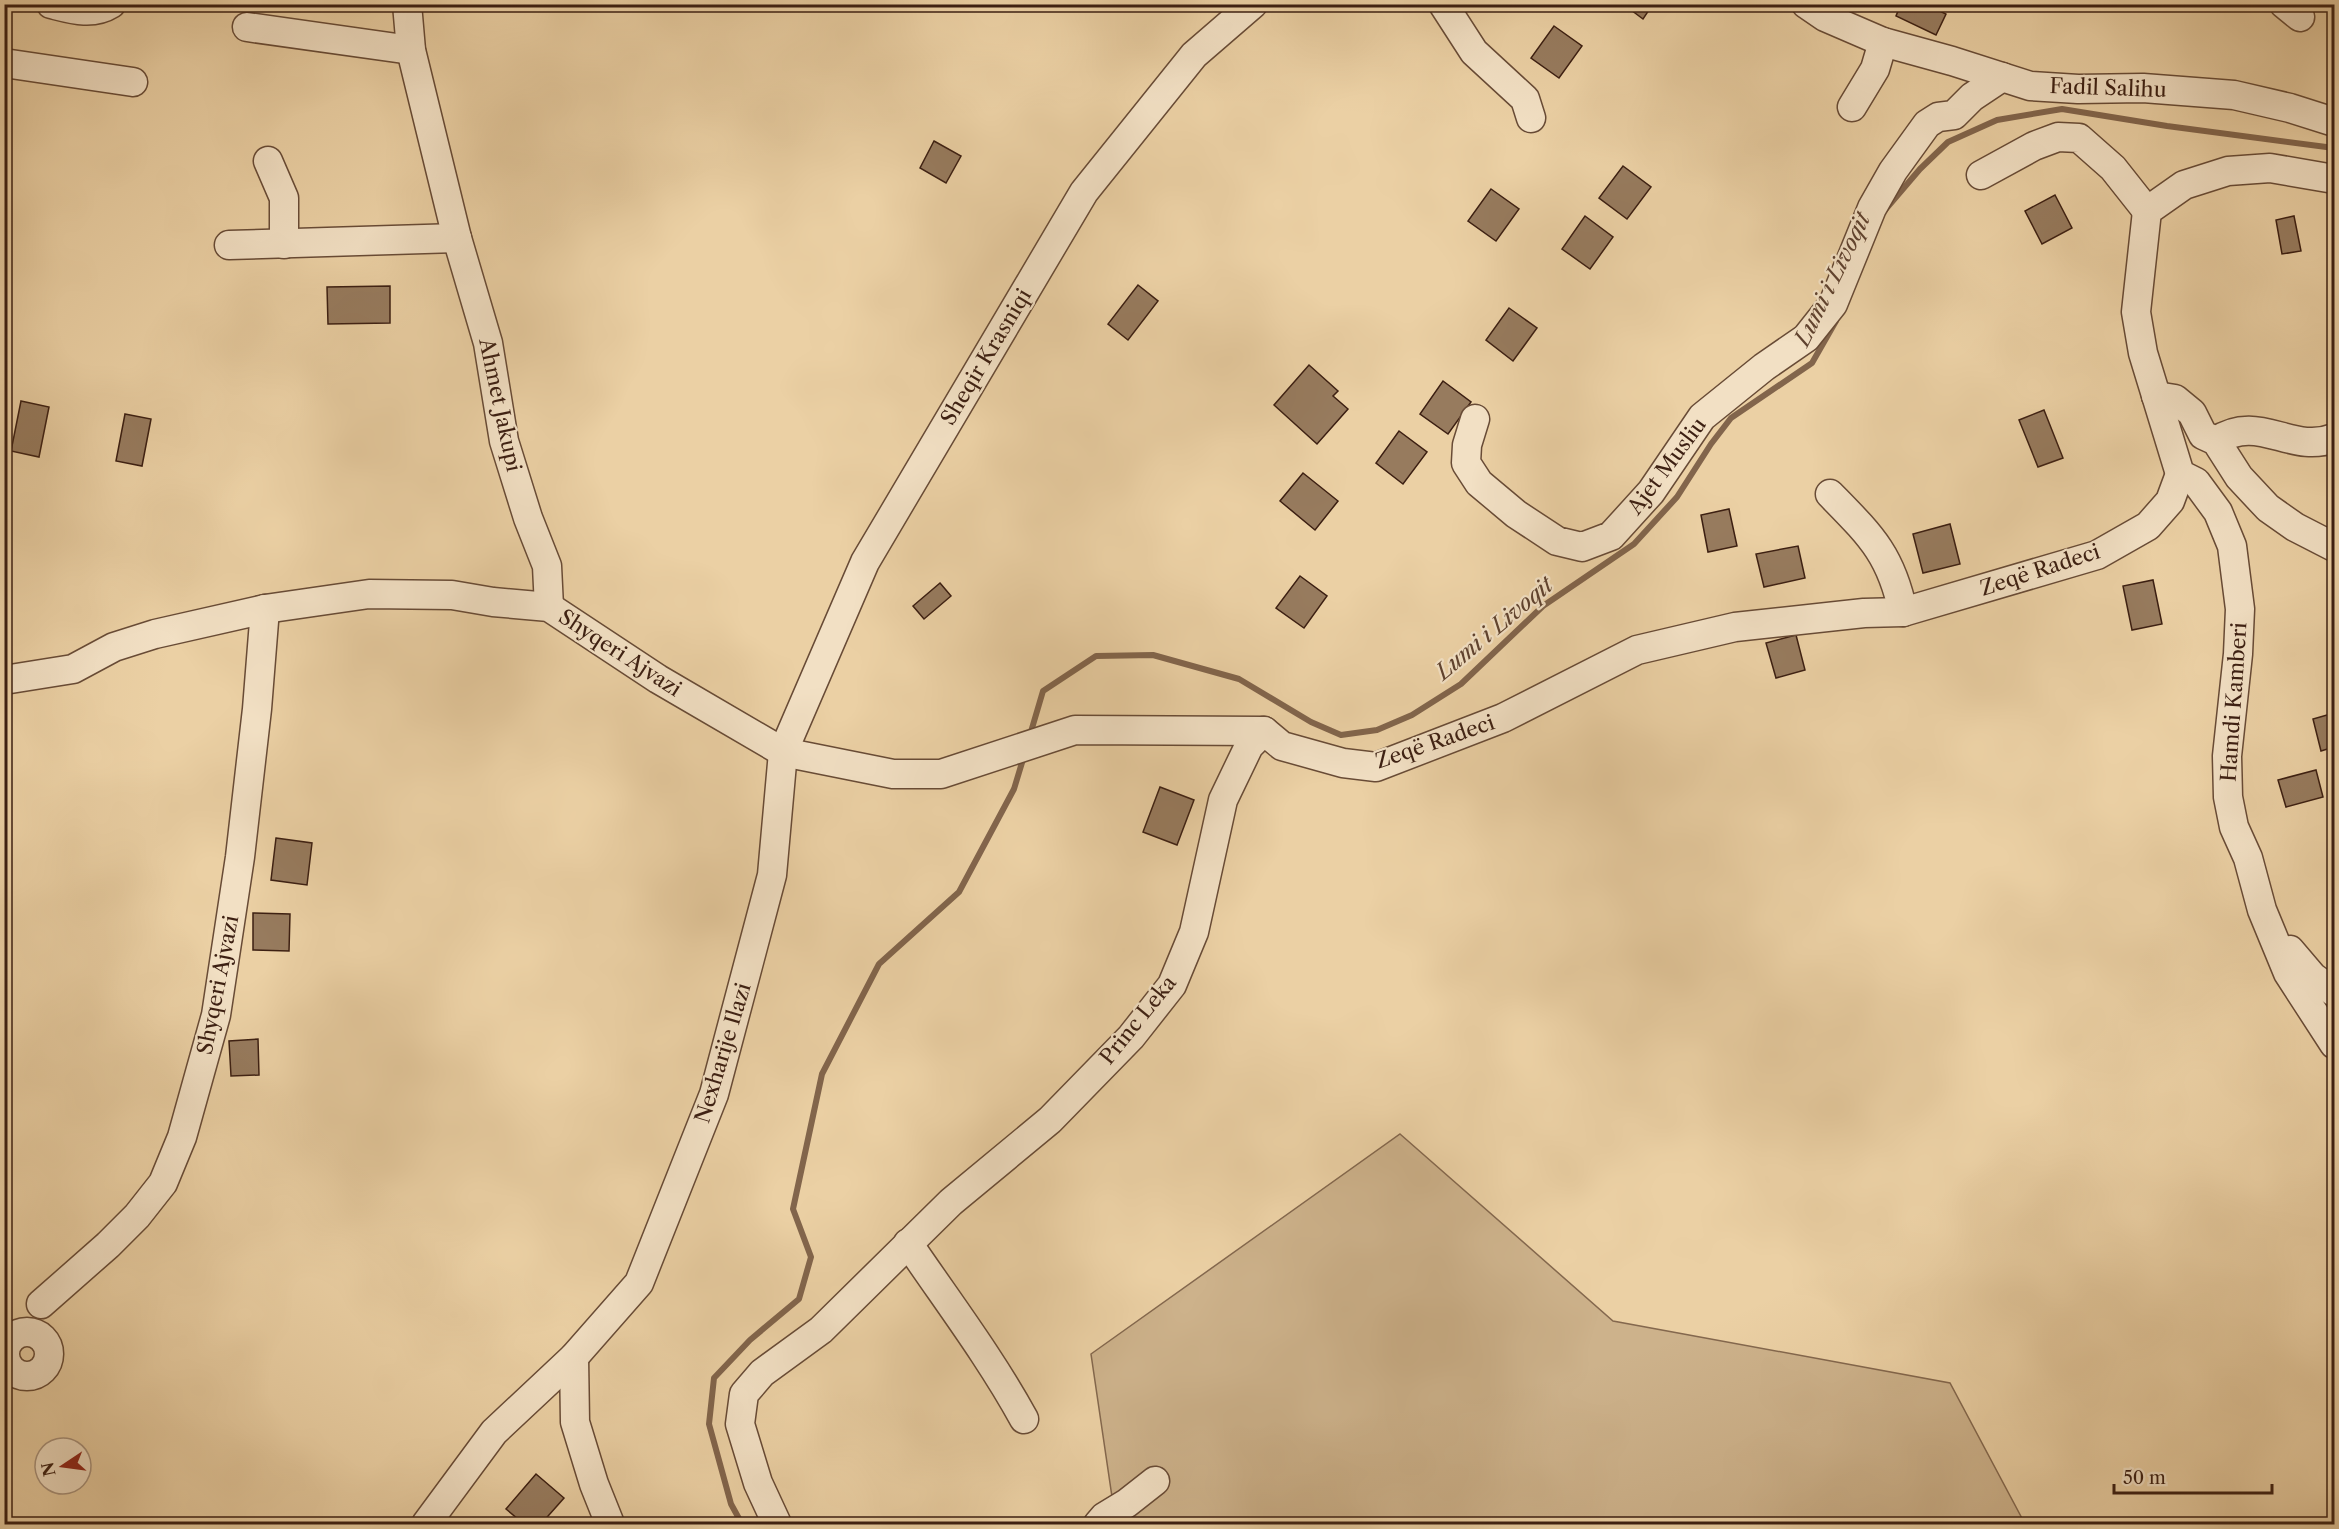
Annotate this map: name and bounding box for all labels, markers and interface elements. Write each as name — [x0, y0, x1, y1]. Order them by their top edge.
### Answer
street label: Fadil Salihu — [2049, 73, 2167, 102]
water label: Lumi i Livoqit — [1788, 207, 1877, 352]
street label: Sheqir Krasniqi — [935, 284, 1036, 429]
street label: Ahmet Jakupi — [474, 335, 527, 474]
street label: Ajet Musliu — [1621, 412, 1711, 520]
street label: Zeqë Radeci — [1977, 538, 2103, 601]
water label: Lumi i Livoqit — [1428, 571, 1560, 687]
street label: Shyqeri Ajvazi — [554, 604, 686, 702]
street label: Hamdi Kamberi — [2215, 621, 2252, 783]
street label: Zeqë Radeci — [1372, 709, 1498, 774]
street label: Shyqeri Ajvazi — [192, 913, 243, 1057]
street label: Princ Leka — [1094, 969, 1182, 1069]
street label: Nexharije Ilazi — [689, 980, 756, 1126]
north arrow — [33, 1436, 93, 1496]
scale bar — [2114, 1457, 2272, 1495]
text: N — [37, 1460, 60, 1478]
text: 50 m — [2123, 1467, 2166, 1489]

